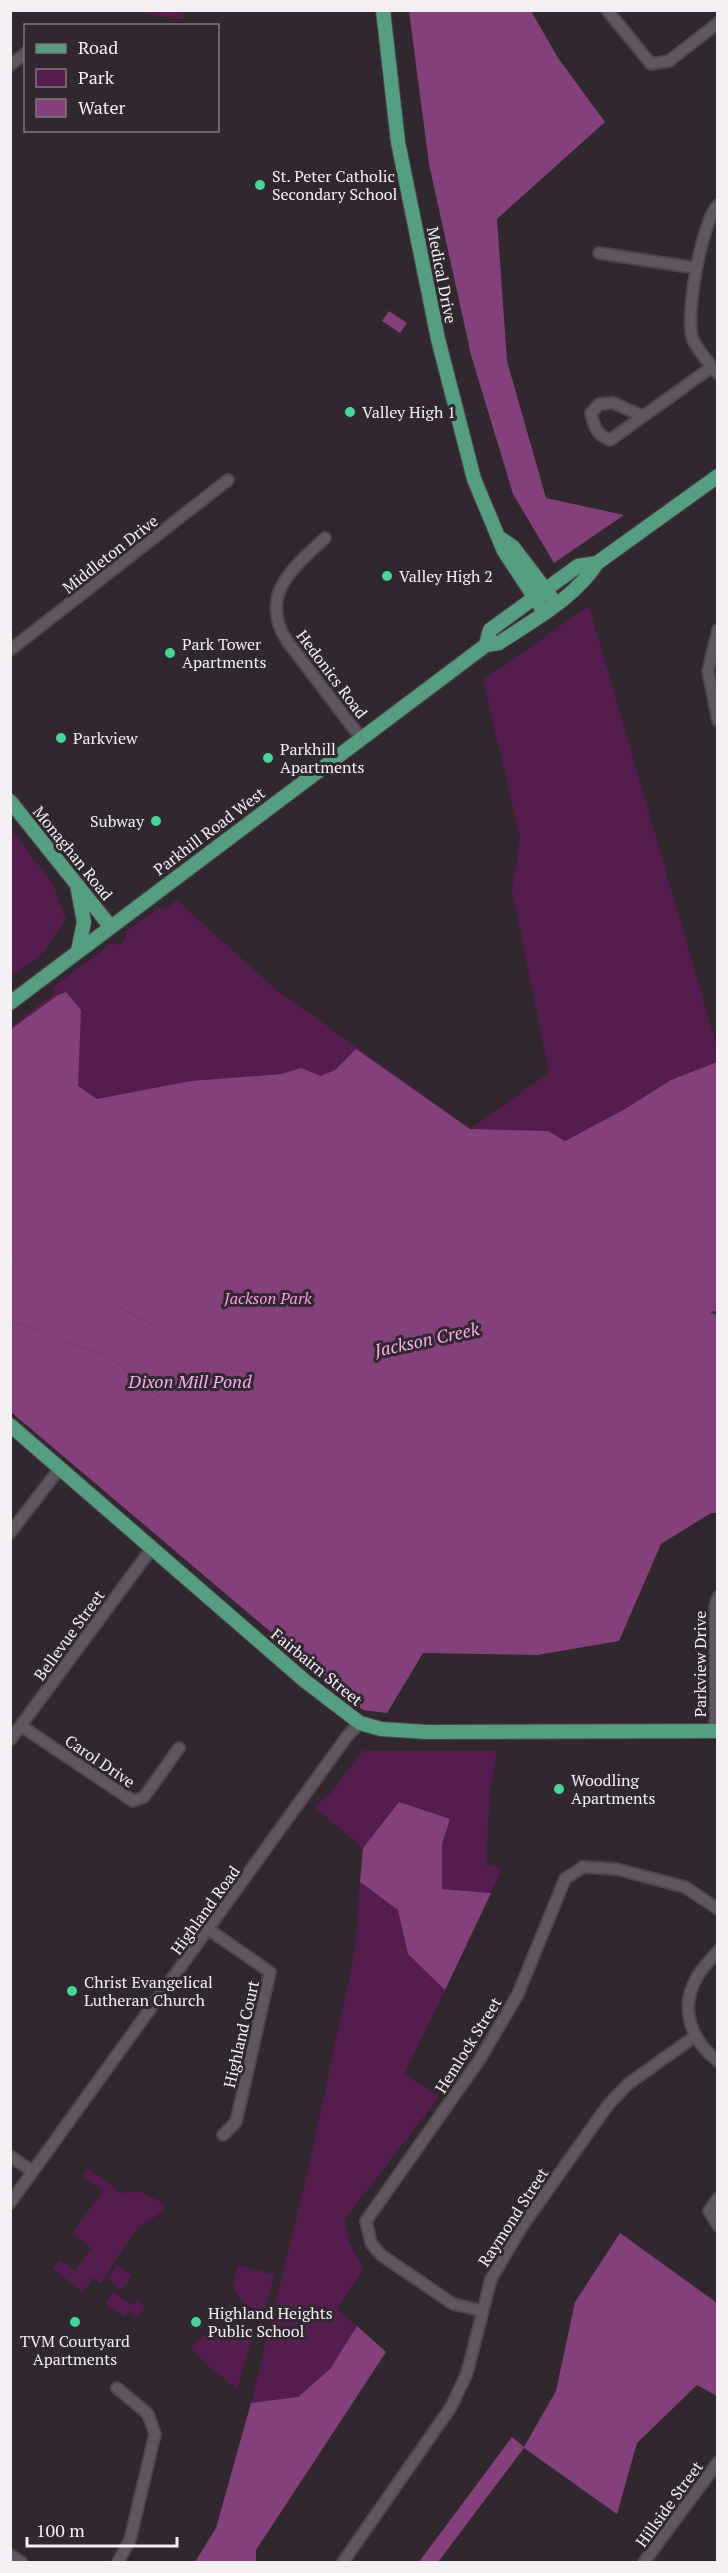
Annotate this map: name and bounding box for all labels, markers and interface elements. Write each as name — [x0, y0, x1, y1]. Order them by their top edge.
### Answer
legend — [24, 24, 219, 132]
text: Road — [78, 35, 118, 59]
text: Park — [78, 65, 115, 89]
text: Water — [78, 95, 125, 119]
place label: St. Peter Catholic Secondary School — [272, 165, 398, 205]
marker: St. Peter Catholic Secondary School — [253, 178, 267, 192]
street label: Medical Drive — [422, 225, 462, 325]
place label: Valley High 1 — [362, 401, 456, 423]
marker: Valley High 1 — [343, 405, 357, 419]
street label: Middleton Drive — [58, 510, 162, 598]
place label: Valley High 2 — [399, 565, 493, 587]
marker: Valley High 2 — [380, 569, 394, 583]
street label: Hedonics Road — [291, 625, 373, 723]
place label: Park Tower Apartments — [182, 633, 266, 673]
marker: Park Tower Apartments — [163, 646, 177, 660]
place label: Parkview — [73, 727, 138, 749]
marker: Parkview — [54, 731, 68, 745]
place label: Parkhill Apartments — [280, 738, 364, 778]
marker: Parkhill Apartments — [261, 751, 275, 765]
street label: Parkhill Road West — [149, 782, 269, 880]
street label: Monaghan Road — [28, 801, 118, 905]
place label: Subway — [90, 810, 145, 832]
marker: Subway — [149, 814, 163, 828]
park label: Jackson Park — [223, 1287, 312, 1309]
water label: Jackson Creek — [371, 1316, 482, 1362]
water label: Dixon Mill Pond — [127, 1369, 252, 1393]
street label: Bellevue Street — [29, 1585, 109, 1685]
street label: Parkview Drive — [689, 1611, 711, 1717]
street label: Fairbairn Street — [267, 1623, 367, 1711]
street label: Carol Drive — [61, 1729, 139, 1793]
place label: Woodling Apartments — [571, 1769, 655, 1809]
marker: Woodling Apartments — [552, 1782, 566, 1796]
street label: Highland Road — [165, 1861, 245, 1959]
place label: Christ Evangelical Lutheran Church — [84, 1971, 213, 2011]
street label: Highland Court — [218, 1978, 264, 2090]
marker: Christ Evangelical Lutheran Church — [65, 1984, 79, 1998]
street label: Hemlock Street — [430, 1993, 506, 2097]
street label: Raymond Street — [473, 2163, 553, 2271]
place label: Highland Heights Public School — [208, 2302, 333, 2342]
marker: TVM Courtyard Apartments — [68, 2315, 82, 2329]
marker: Highland Heights Public School — [189, 2315, 203, 2329]
place label: TVM Courtyard Apartments — [20, 2330, 130, 2370]
street label: Hillside Street — [630, 2456, 708, 2551]
scale bar — [27, 2510, 177, 2548]
text: 100 m — [36, 2518, 85, 2542]

